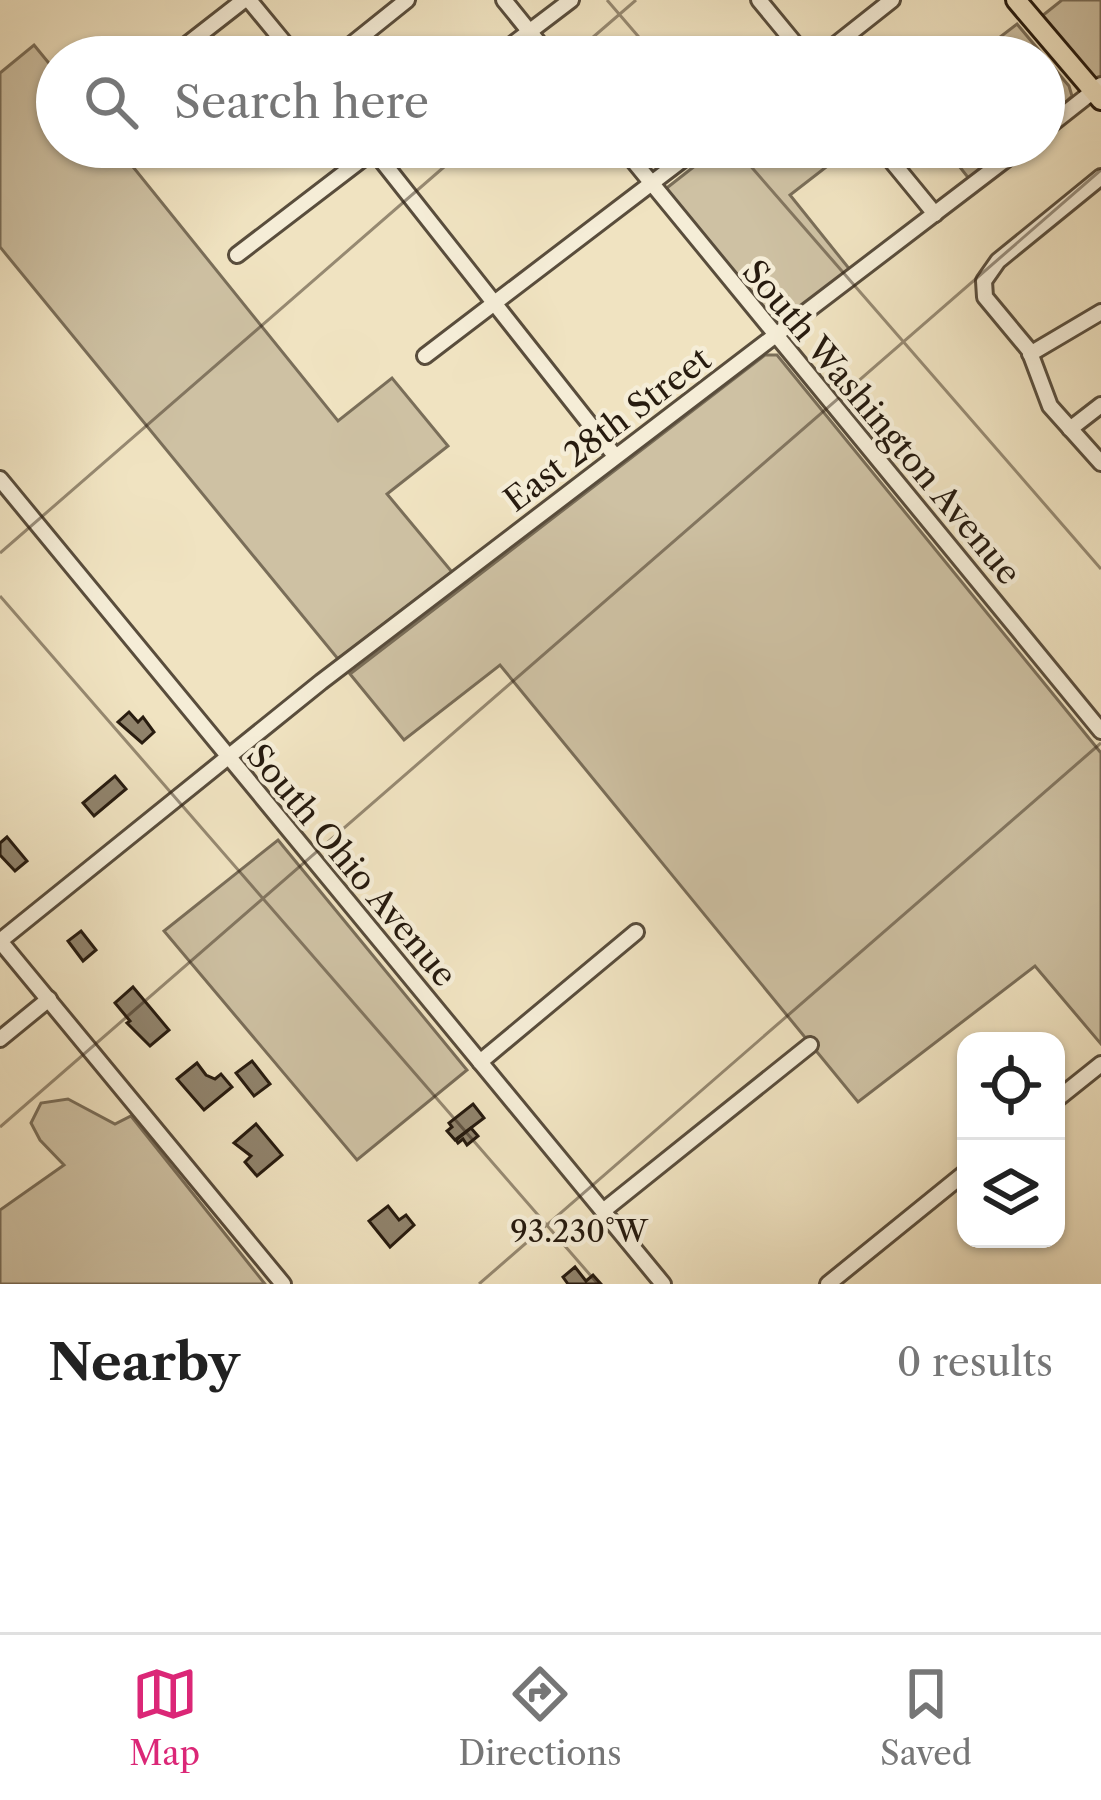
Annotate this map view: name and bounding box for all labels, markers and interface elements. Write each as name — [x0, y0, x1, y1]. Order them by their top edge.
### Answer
search box — [36, 36, 1065, 168]
icon: search — [78, 69, 144, 135]
text: Search here — [174, 74, 429, 130]
street label: South Washington Avenue — [734, 252, 1029, 593]
street label: East 28th Street — [496, 338, 719, 520]
street label: South Ohio Avenue — [238, 736, 465, 995]
map controls — [957, 1032, 1065, 1248]
button: locate — [957, 1032, 1065, 1140]
button: layers — [957, 1140, 1065, 1248]
text: 93.230°W — [510, 1213, 649, 1250]
text: Nearby — [48, 1331, 240, 1393]
text: 0 results — [897, 1338, 1053, 1386]
tab: Map — [129, 1661, 200, 1774]
tab: Directions — [459, 1661, 622, 1774]
tab: Saved — [880, 1661, 972, 1774]

